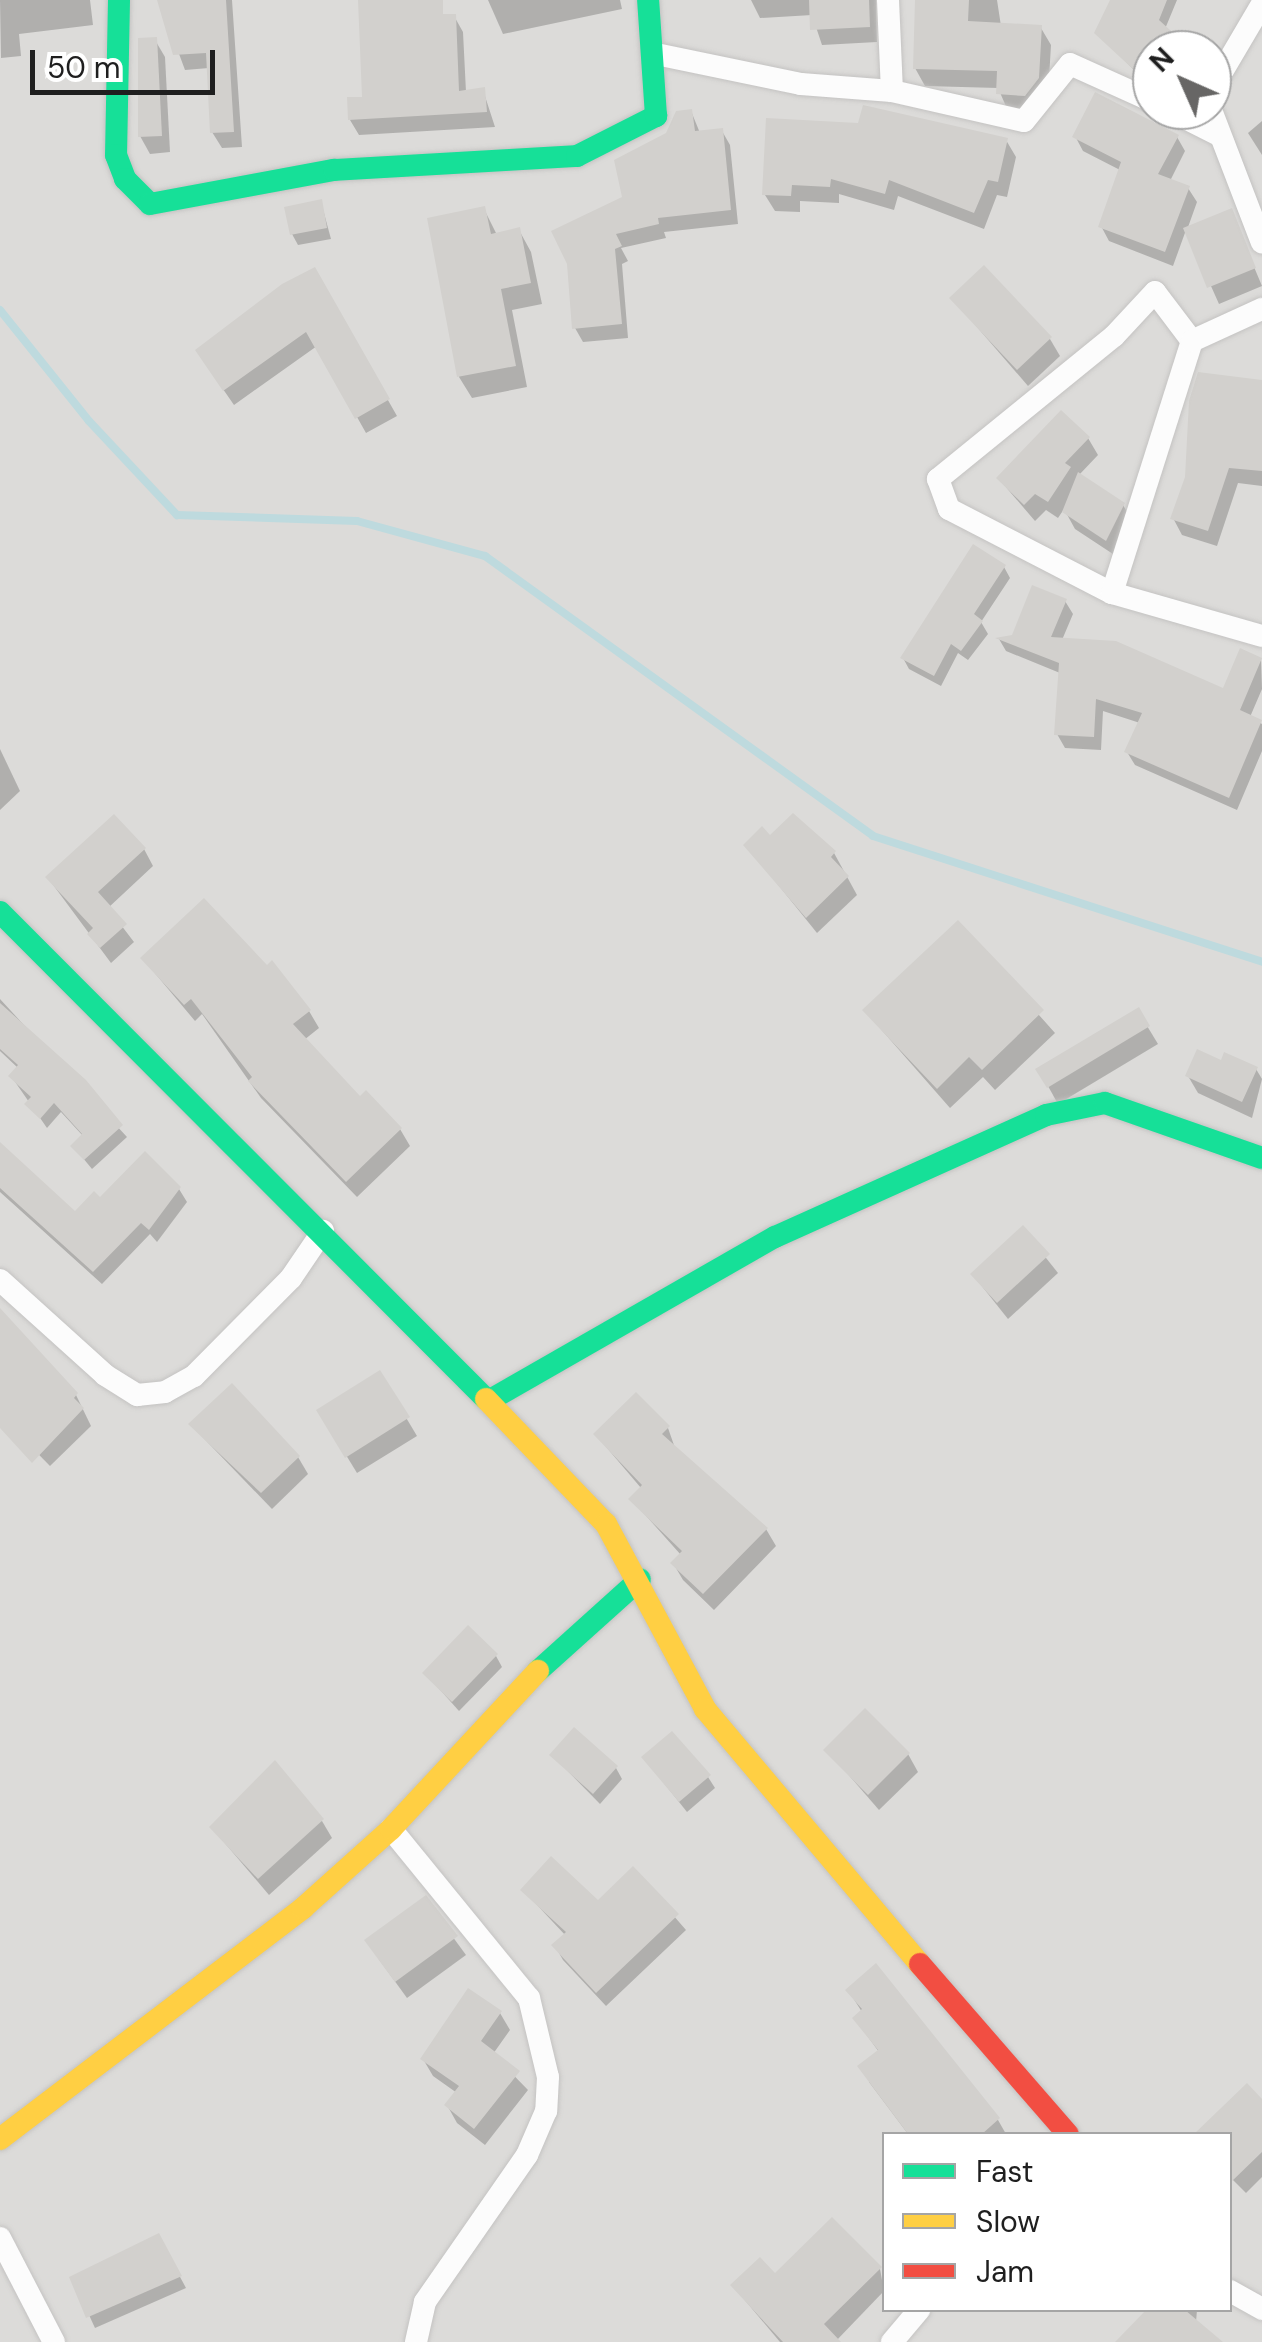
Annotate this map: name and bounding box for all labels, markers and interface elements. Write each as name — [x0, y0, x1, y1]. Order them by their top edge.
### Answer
scale bar — [35, 30, 220, 92]
north arrow — [1132, 30, 1232, 130]
text: N — [1142, 40, 1182, 80]
text: 50 m — [47, 48, 121, 87]
legend — [882, 2132, 1232, 2312]
text: Fast — [976, 2152, 1034, 2191]
text: Slow — [976, 2202, 1040, 2241]
text: Jam — [976, 2252, 1034, 2291]

